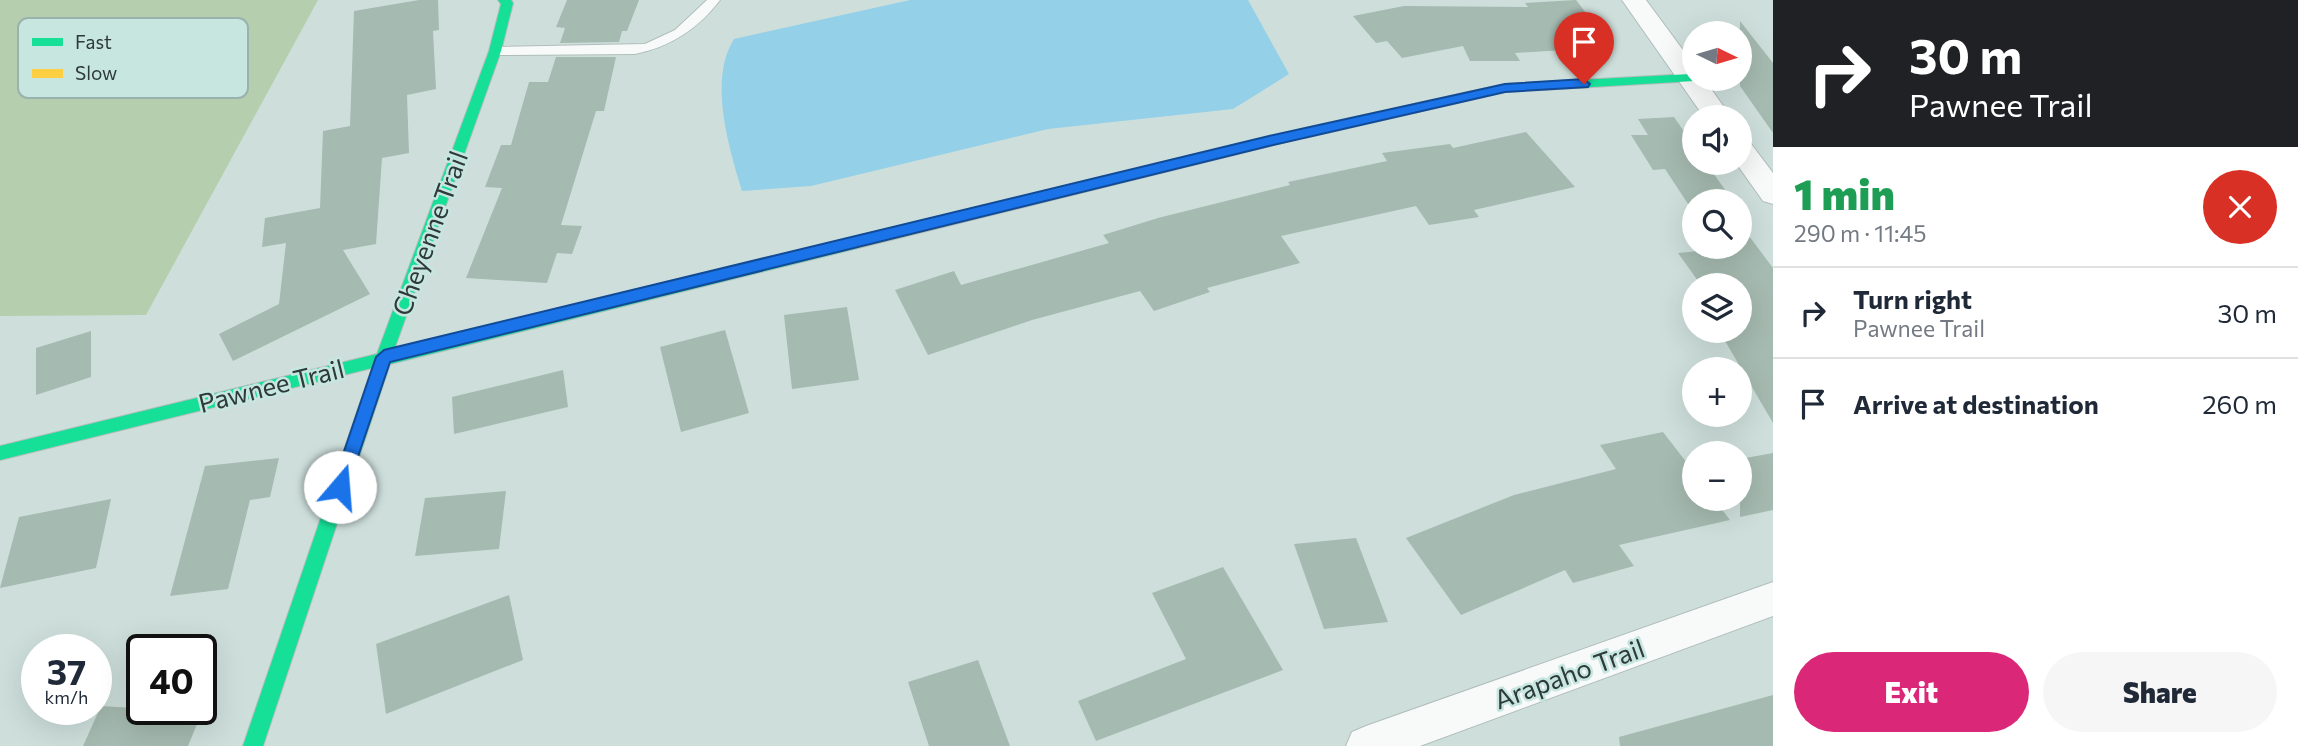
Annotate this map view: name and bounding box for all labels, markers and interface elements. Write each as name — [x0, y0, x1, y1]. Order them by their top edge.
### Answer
pin — [1554, 12.0, 1614, 84]
legend — [18, 18, 248, 98]
north arrow — [1682, 21, 1752, 91]
map controls — [1682, 21, 1752, 511]
icon: arrive — [1565, 23, 1603, 61]
text: 30 m — [1909, 24, 2022, 84]
icon: right — [1794, 28, 1885, 119]
text: Fast — [75, 30, 112, 53]
text: Slow — [75, 61, 117, 84]
text: Pawnee Trail — [1909, 84, 2093, 124]
button: sound — [1682, 105, 1752, 175]
street label: Cheyenne Trail — [385, 147, 473, 319]
text: 1 min — [1794, 167, 1895, 219]
button: close — [2203, 170, 2277, 244]
button: search — [1682, 189, 1752, 259]
text: 290 m · 11:45 — [1794, 219, 1926, 247]
button: layers — [1682, 273, 1752, 343]
text: Turn right — [1853, 283, 1972, 314]
icon: right — [1794, 294, 1832, 332]
text: 30 m — [2218, 297, 2277, 328]
text: Pawnee Trail — [1853, 314, 1985, 342]
street label: Pawnee Trail — [195, 352, 347, 418]
button: + — [1682, 357, 1752, 427]
icon: arrive — [1794, 385, 1832, 423]
text: Arrive at destination — [1853, 388, 2099, 419]
text: 260 m — [2202, 388, 2277, 419]
button: − — [1682, 441, 1752, 511]
position arrow — [303, 450, 377, 524]
street label: Arapaho Trail — [1490, 631, 1648, 715]
speed limit sign: 40 — [126, 634, 217, 725]
text: 37 — [47, 649, 86, 692]
button: Exit — [1794, 652, 2029, 732]
button: Share — [2043, 652, 2277, 732]
text: km/h — [45, 686, 88, 708]

